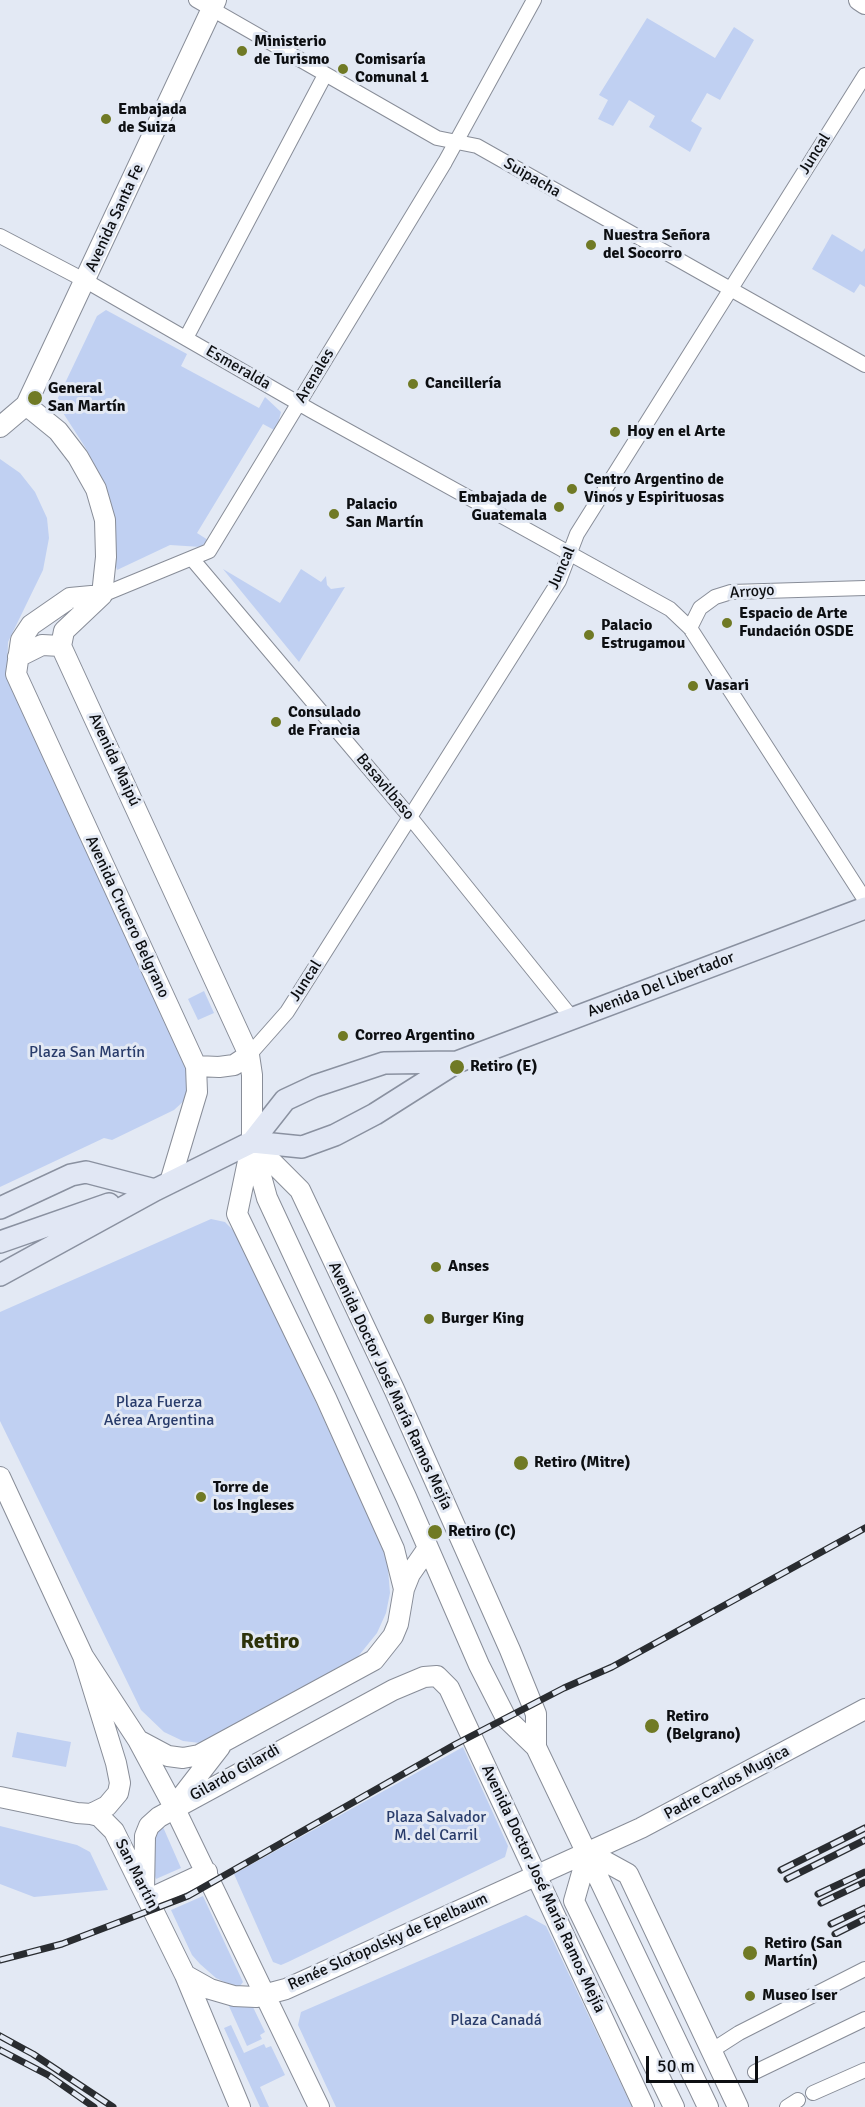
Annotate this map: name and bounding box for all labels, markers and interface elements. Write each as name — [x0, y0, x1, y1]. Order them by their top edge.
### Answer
place label: Ministerio de Turismo — [254, 32, 329, 70]
marker: Ministerio de Turismo — [235, 44, 249, 58]
place label: Comisaría Comunal 1 — [355, 50, 429, 88]
marker: Comisaría Comunal 1 — [336, 62, 350, 76]
place label: Embajada de Suiza — [118, 100, 187, 138]
marker: Embajada de Suiza — [99, 112, 113, 126]
street label: Juncal — [795, 130, 835, 178]
street label: Suipacha — [500, 154, 564, 202]
street label: Avenida Santa Fe — [82, 161, 148, 275]
place label: Nuestra Señora del Socorro — [603, 226, 710, 264]
marker: Nuestra Señora del Socorro — [584, 238, 598, 252]
street label: Esmeralda — [202, 342, 274, 394]
street label: Arenales — [291, 345, 339, 407]
place label: Cancillería — [425, 374, 501, 394]
marker: Cancillería — [406, 377, 420, 391]
place label: General San Martín — [48, 379, 125, 417]
marker: General San Martín — [26, 389, 44, 407]
place label: Hoy en el Arte — [627, 422, 725, 442]
marker: Hoy en el Arte — [608, 425, 622, 439]
place label: Centro Argentino de Vinos y Espirituosas — [584, 470, 724, 508]
marker: Centro Argentino de Vinos y Espirituosas — [565, 482, 579, 496]
place label: Embajada de Guatemala — [458, 488, 547, 526]
place label: Palacio San Martín — [346, 495, 423, 533]
marker: Embajada de Guatemala — [552, 500, 566, 514]
marker: Palacio San Martín — [327, 507, 341, 521]
street label: Juncal — [544, 544, 580, 592]
street label: Arroyo — [729, 581, 775, 603]
place label: Espacio de Arte Fundación OSDE — [739, 604, 854, 642]
place label: Palacio Estrugamou — [601, 616, 685, 654]
marker: Espacio de Arte Fundación OSDE — [720, 616, 734, 630]
marker: Palacio Estrugamou — [582, 628, 596, 642]
place label: Vasari — [705, 676, 749, 696]
marker: Vasari — [686, 679, 700, 693]
place label: Consulado de Francia — [288, 703, 361, 741]
street label: Avenida Maipú — [84, 710, 144, 810]
marker: Consulado de Francia — [269, 715, 283, 729]
street label: Basavilbaso — [352, 750, 418, 824]
street label: Avenida Crucero Belgrano — [81, 833, 173, 1001]
street label: Avenida Del Libertador — [585, 948, 737, 1022]
street label: Juncal — [286, 957, 326, 1005]
place label: Correo Argentino — [355, 1026, 475, 1046]
marker: Correo Argentino — [336, 1029, 350, 1043]
park label: Plaza San Martín — [29, 1043, 145, 1063]
place label: Retiro (E) — [470, 1057, 537, 1077]
marker: Retiro (E) — [448, 1058, 466, 1076]
place label: Anses — [448, 1257, 489, 1277]
street label: Avenida Doctor José María Ramos Mejía — [324, 1259, 456, 1513]
marker: Anses — [429, 1260, 443, 1274]
place label: Burger King — [441, 1309, 524, 1329]
marker: Burger King — [422, 1312, 436, 1326]
park label: Plaza Fuerza Aérea Argentina — [104, 1393, 214, 1431]
place label: Retiro (Mitre) — [534, 1453, 630, 1473]
marker: Retiro (Mitre) — [512, 1454, 530, 1472]
place label: Torre de los Ingleses — [213, 1478, 294, 1516]
marker: Torre de los Ingleses — [194, 1490, 208, 1504]
place label: Retiro (C) — [448, 1522, 516, 1542]
marker: Retiro (C) — [426, 1523, 444, 1541]
district label: Retiro — [241, 1629, 299, 1655]
place label: Retiro (Belgrano) — [666, 1707, 741, 1745]
marker: Retiro (Belgrano) — [643, 1717, 661, 1735]
street label: Gilardo Gilardi — [187, 1740, 283, 1806]
street label: Padre Carlos Mugica — [661, 1742, 793, 1824]
street label: Avenida Doctor José María Ramos Mejía — [477, 1762, 609, 2016]
park label: Plaza Salvador M. del Carril — [386, 1808, 486, 1846]
street label: San Martín — [110, 1836, 162, 1912]
street label: Renée Slotopolsky de Epelbaum — [285, 1889, 491, 1995]
place label: Retiro (San Martín) — [764, 1934, 842, 1972]
marker: Retiro (San Martín) — [741, 1944, 759, 1962]
place label: Museo Iser — [762, 1986, 837, 2006]
marker: Museo Iser — [743, 1989, 757, 2003]
park label: Plaza Canadá — [450, 2011, 542, 2031]
scale bar — [649, 2044, 762, 2082]
text: 50 m — [657, 2055, 695, 2077]

